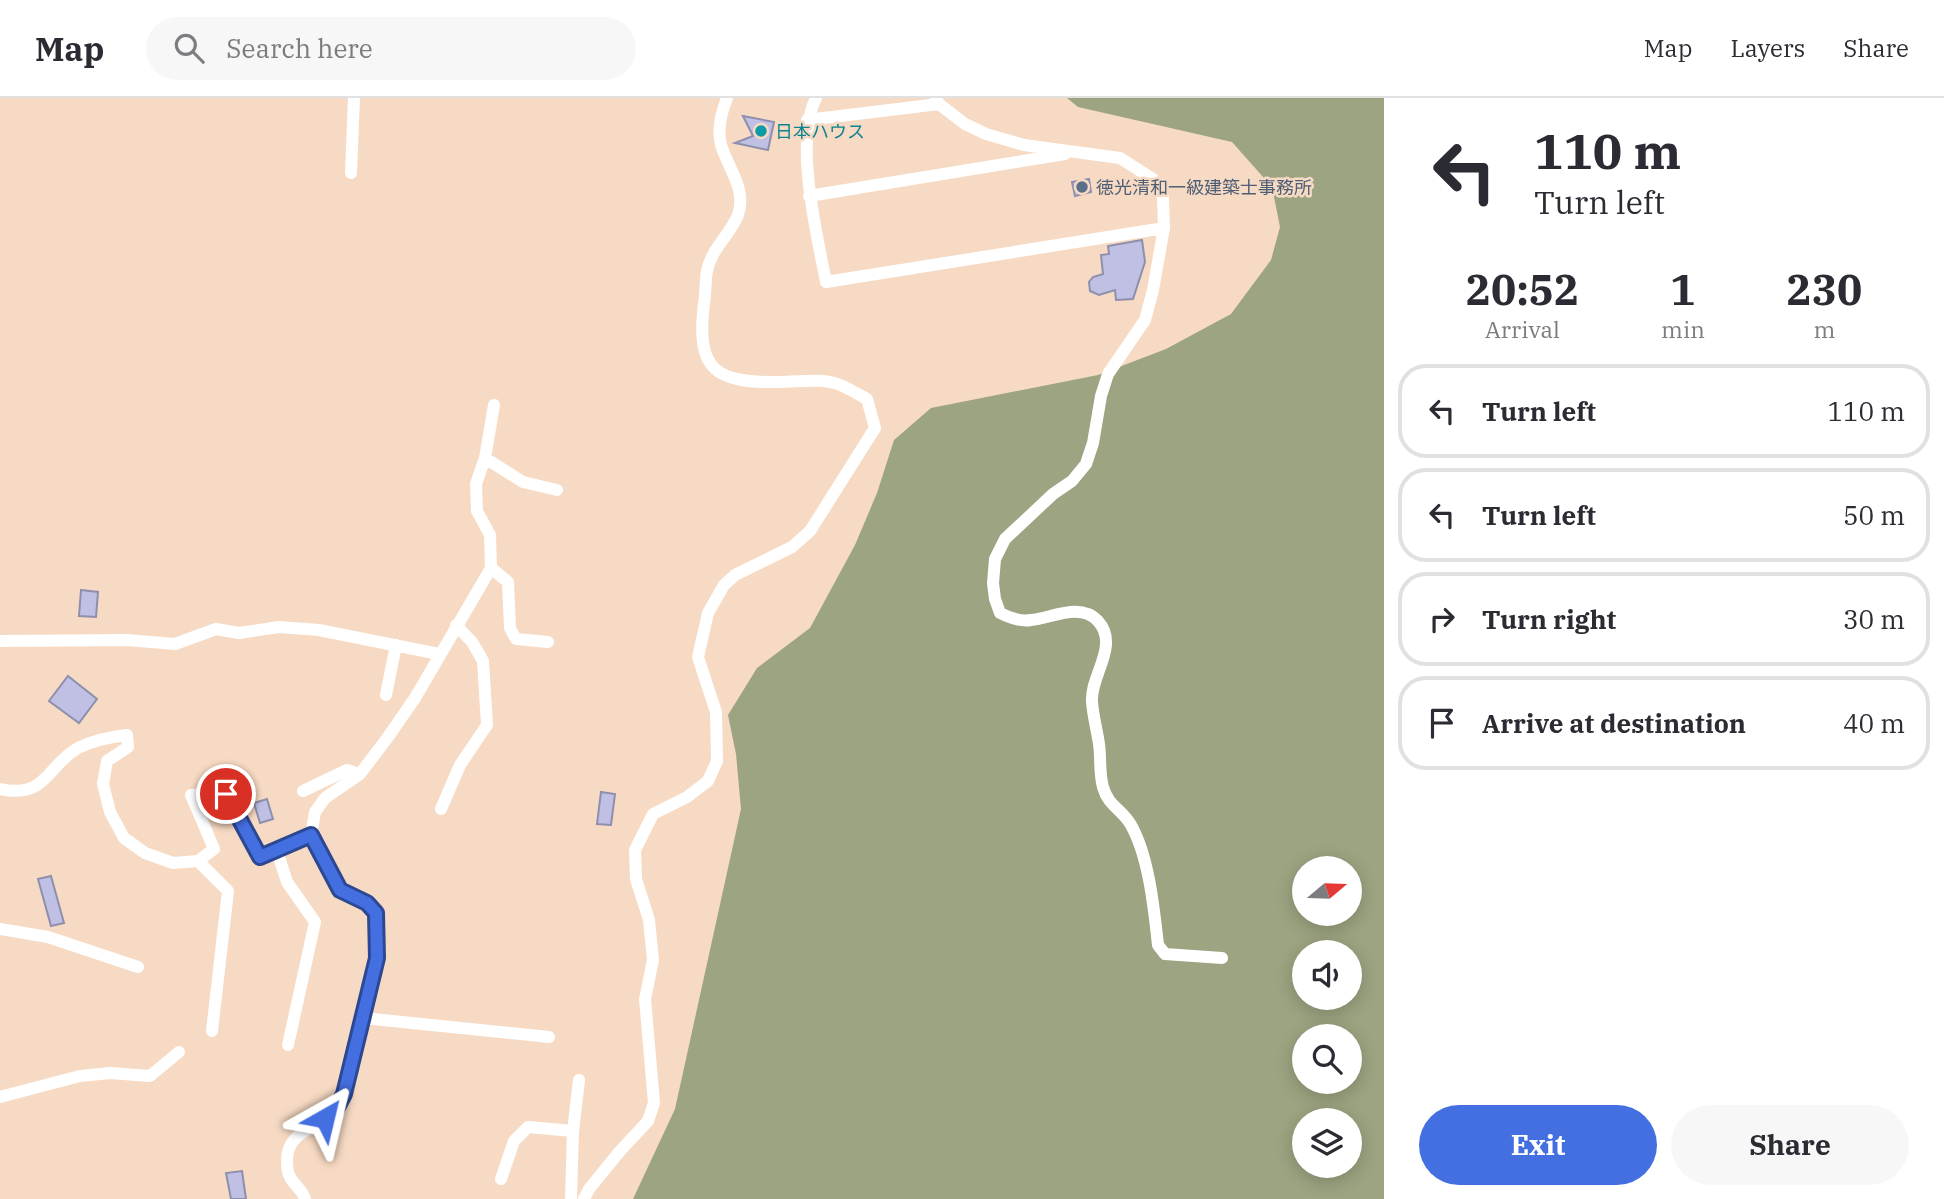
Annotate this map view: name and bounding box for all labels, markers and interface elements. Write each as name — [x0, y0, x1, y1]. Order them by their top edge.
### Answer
search box — [146, 17, 636, 80]
text: Map — [35, 27, 104, 70]
icon: search — [170, 29, 208, 67]
text: Search here — [226, 31, 373, 65]
text: Map — [1644, 32, 1692, 64]
text: Layers — [1730, 32, 1805, 64]
text: Share — [1843, 32, 1909, 64]
text: 110 m — [1534, 119, 1681, 182]
place label: 日本ハウス — [775, 120, 865, 143]
marker: 日本ハウス — [753, 123, 769, 139]
icon: left — [1419, 126, 1510, 217]
place label: 徳光清和一級建築士事務所 — [1096, 176, 1312, 199]
marker: 徳光清和一級建築士事務所 — [1074, 179, 1090, 195]
text: Turn left — [1534, 181, 1665, 223]
text: 20:52 — [1466, 262, 1579, 317]
text: 1 — [1670, 262, 1696, 317]
text: 230 — [1787, 262, 1862, 317]
text: Arrival — [1485, 314, 1560, 344]
text: min — [1661, 314, 1705, 344]
text: m — [1813, 314, 1835, 344]
icon: left — [1423, 392, 1461, 430]
text: Turn left — [1482, 394, 1596, 428]
text: 110 m — [1827, 394, 1905, 428]
icon: left — [1423, 496, 1461, 534]
text: Turn left — [1482, 498, 1596, 532]
text: 50 m — [1843, 498, 1905, 532]
icon: right — [1423, 600, 1461, 638]
text: Turn right — [1482, 602, 1616, 636]
text: 30 m — [1843, 602, 1905, 636]
icon: arrive — [1423, 704, 1461, 742]
text: Arrive at destination — [1482, 706, 1746, 740]
text: 40 m — [1843, 706, 1905, 740]
pin — [196, 764, 256, 824]
icon: arrive — [207, 775, 245, 813]
north arrow — [1292, 856, 1362, 926]
map controls — [1292, 856, 1362, 1178]
button: sound — [1292, 940, 1362, 1010]
button: search — [1292, 1024, 1362, 1094]
position arrow — [288, 1081, 362, 1155]
button: Exit — [1419, 1105, 1657, 1185]
button: Share — [1671, 1105, 1909, 1185]
button: layers — [1292, 1108, 1362, 1178]

